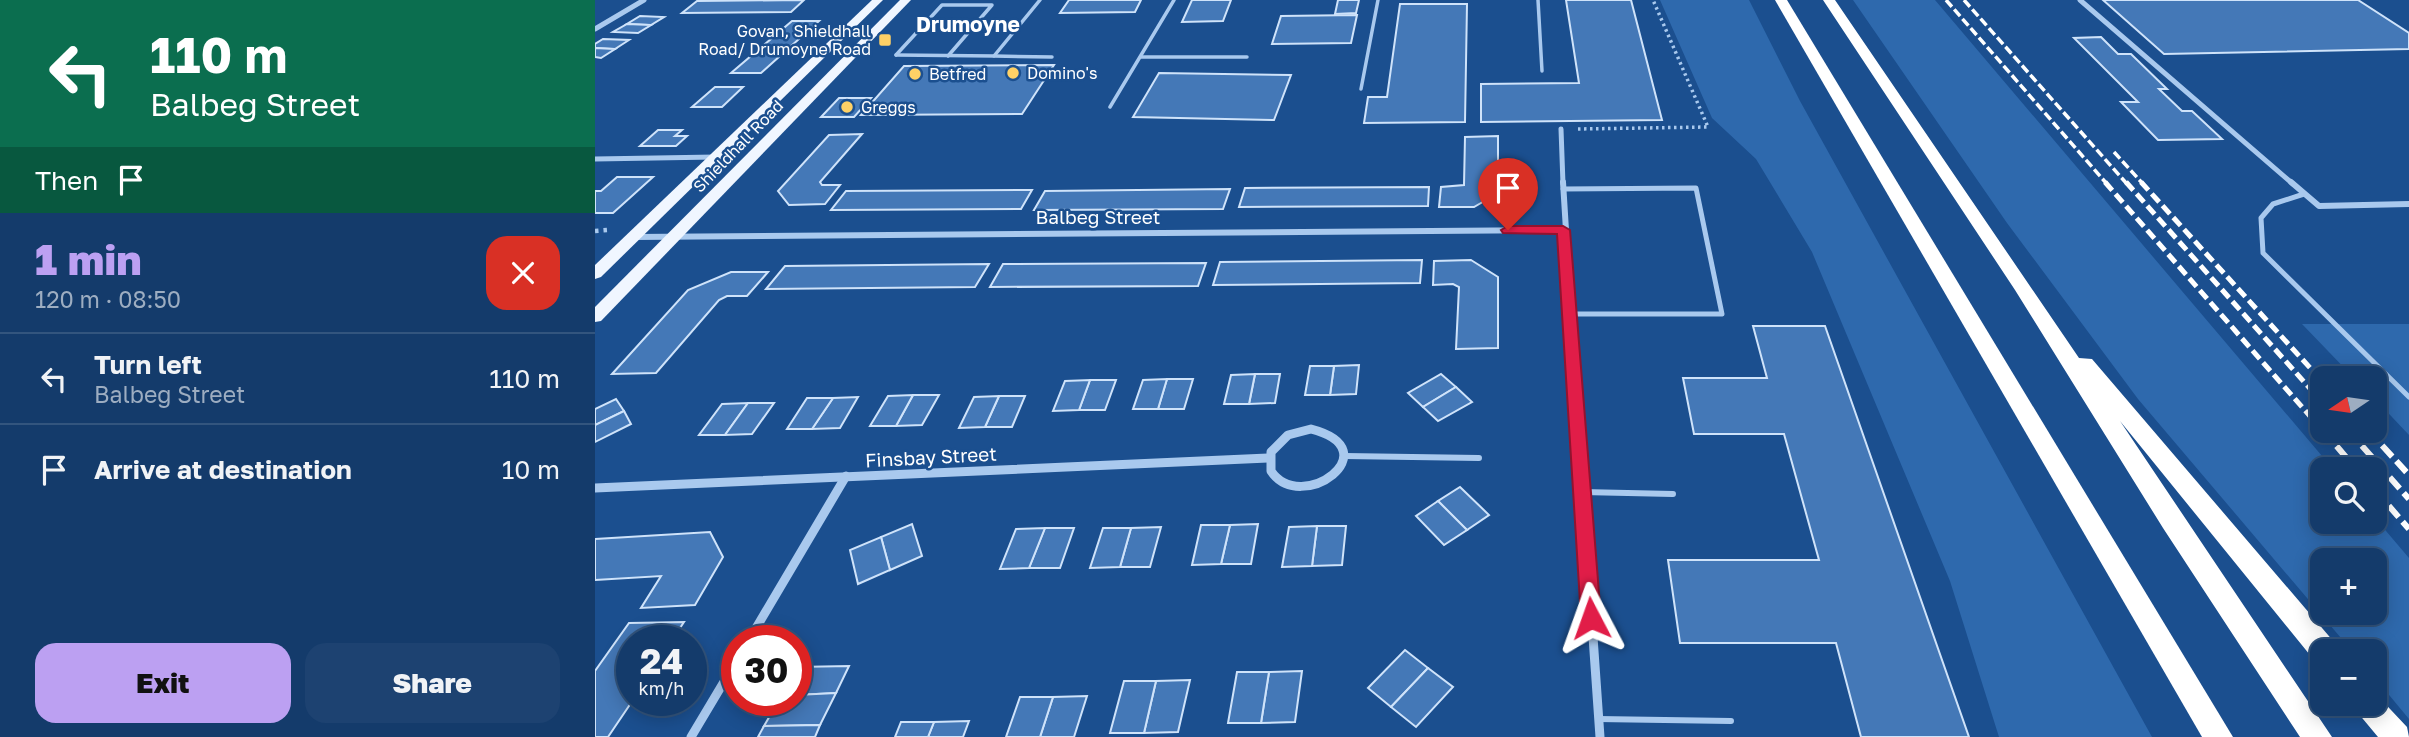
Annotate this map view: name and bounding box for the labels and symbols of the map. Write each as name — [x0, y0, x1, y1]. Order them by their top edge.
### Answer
district label: Drumoyne — [916, 11, 1020, 37]
place label: Govan, Shieldhall Road/ Drumoyne Road — [698, 21, 871, 59]
marker: Govan, Shieldhall Road/ Drumoyne Road — [877, 32, 893, 48]
place label: Domino's — [1027, 63, 1098, 83]
place label: Betfred — [929, 64, 986, 84]
marker: Domino's — [1005, 65, 1021, 81]
marker: Betfred — [907, 66, 923, 82]
street label: Shieldhall Road — [689, 96, 787, 196]
place label: Greggs — [861, 97, 916, 117]
marker: Greggs — [839, 99, 855, 115]
pin — [1478, 158, 1538, 230]
street label: Balbeg Street — [1036, 205, 1160, 228]
north arrow — [2310, 366, 2387, 443]
street label: Finsbay Street — [865, 442, 997, 471]
position arrow — [1554, 581, 1628, 655]
speed limit sign: 30 — [721, 625, 812, 716]

